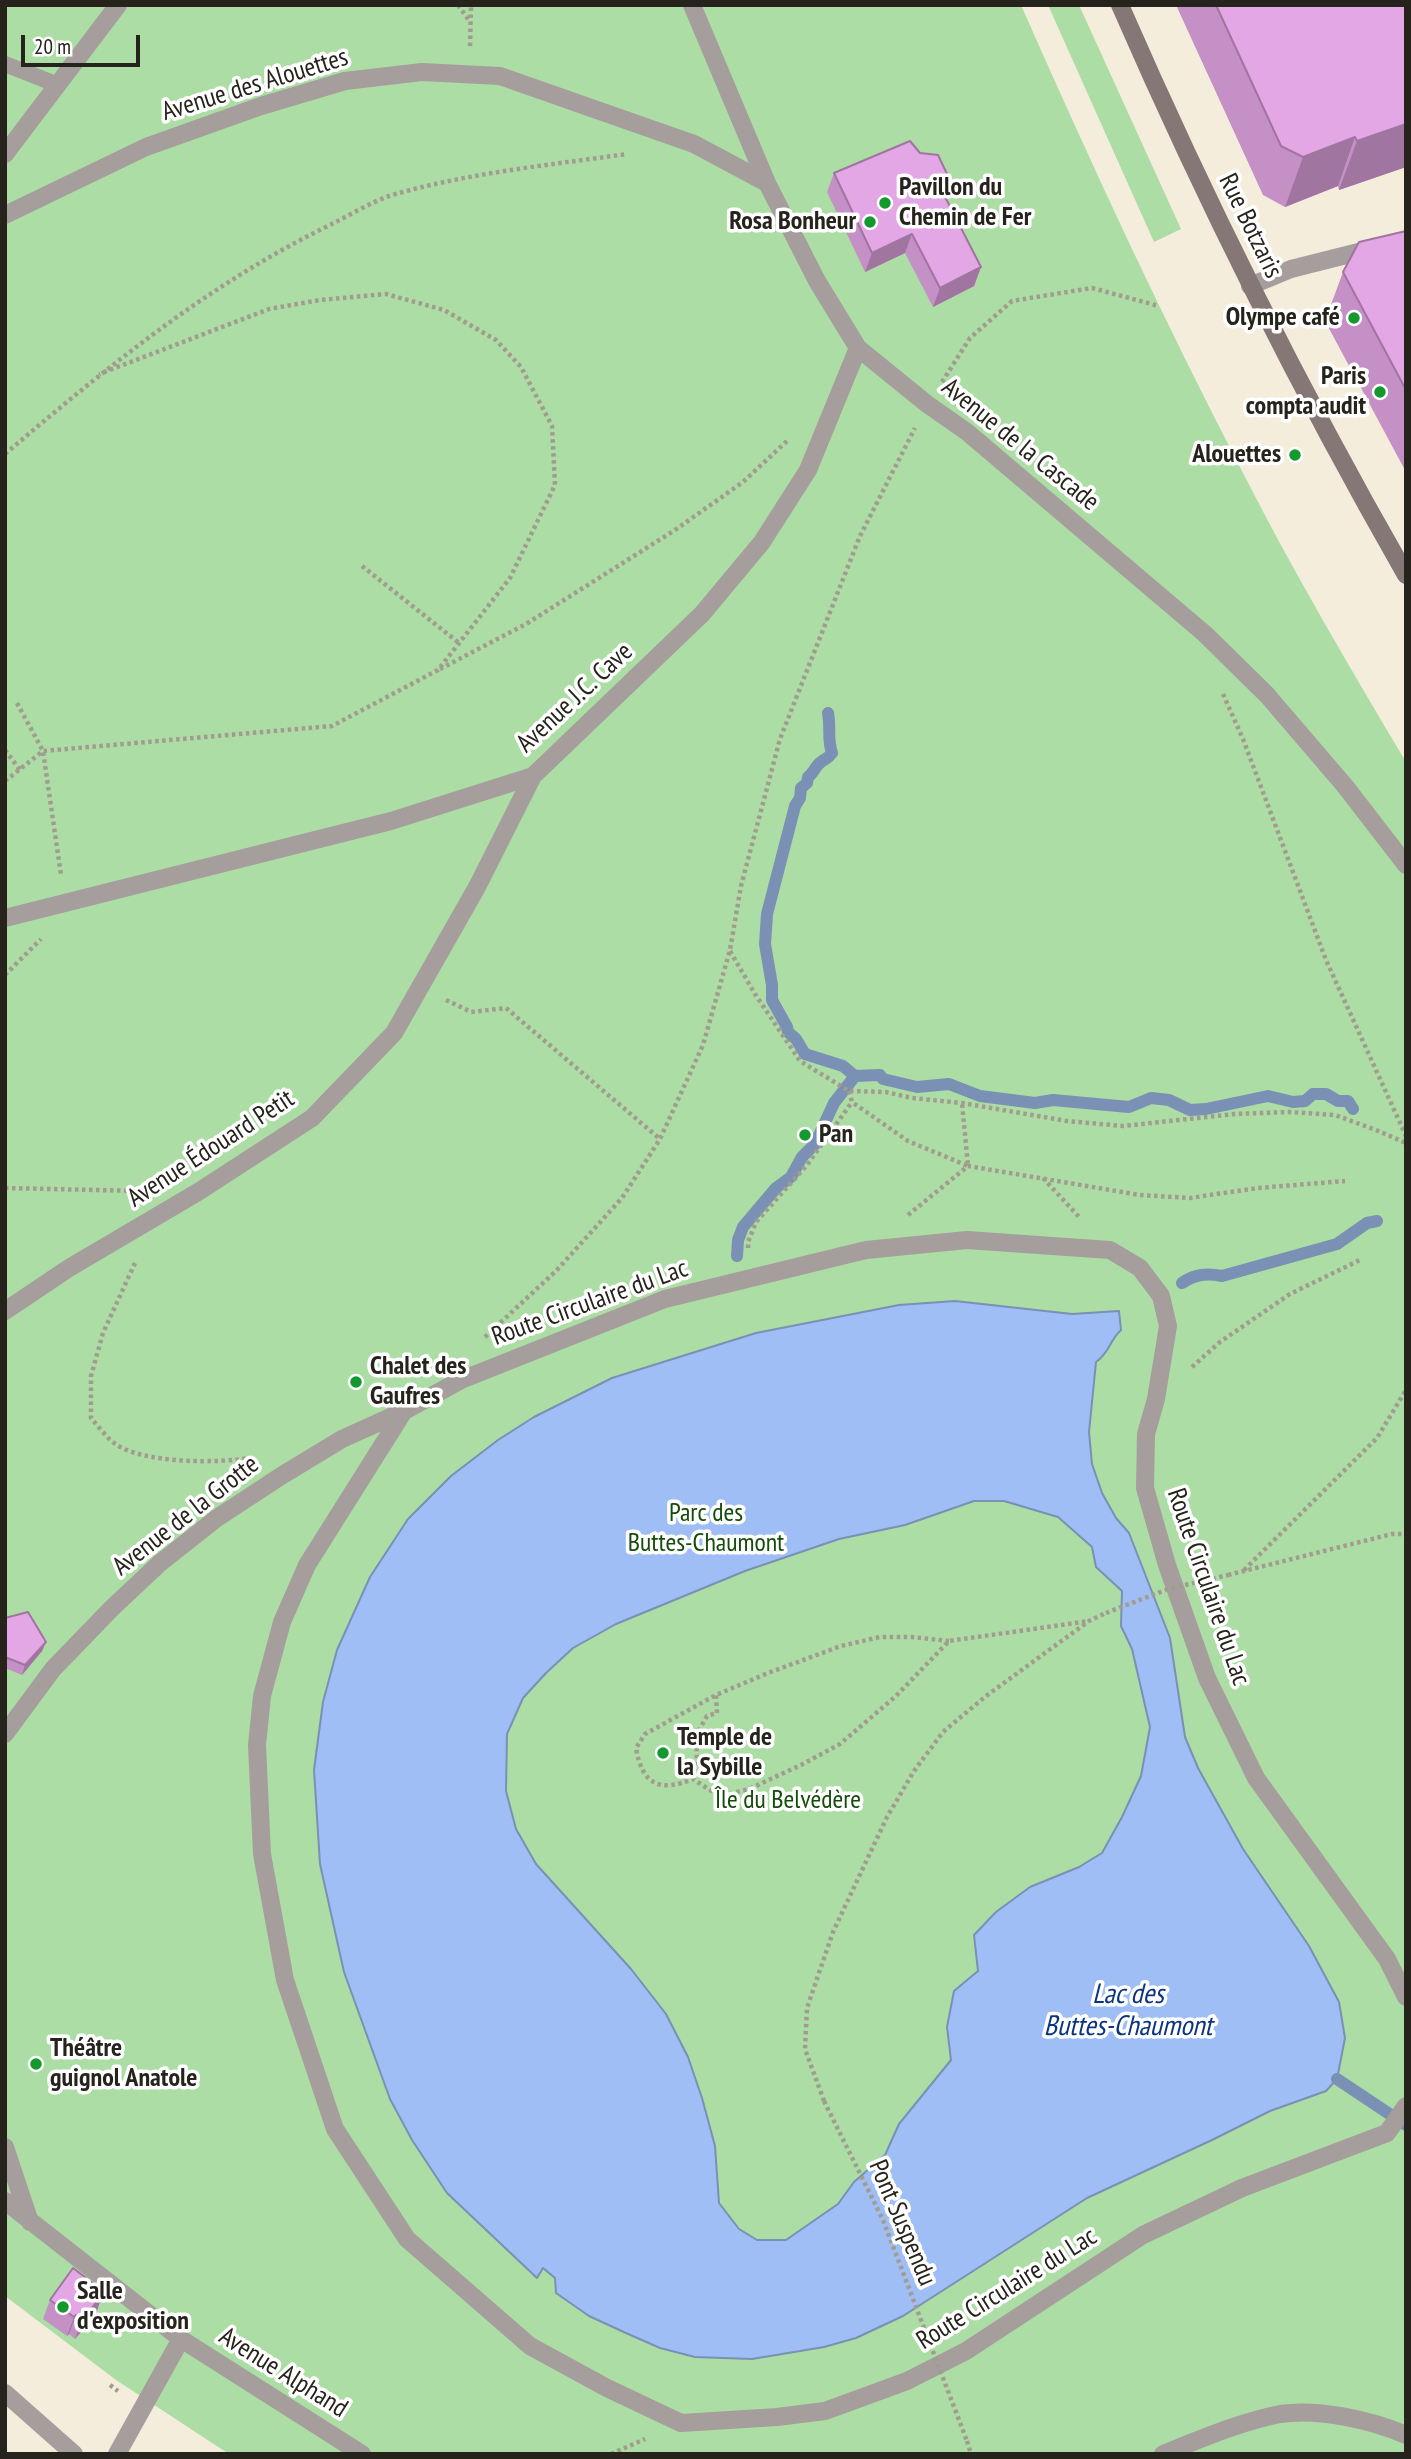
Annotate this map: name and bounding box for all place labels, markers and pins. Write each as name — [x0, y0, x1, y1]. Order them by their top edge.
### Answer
place label: Pavillon du Chemin de Fer — [899, 172, 1031, 234]
marker: Pavillon du Chemin de Fer — [877, 195, 893, 211]
place label: Rosa Bonheur — [729, 206, 856, 238]
marker: Rosa Bonheur — [862, 214, 878, 230]
place label: Olympe café — [1226, 302, 1340, 334]
marker: Olympe café — [1346, 310, 1362, 326]
place label: Paris compta audit — [1246, 361, 1366, 422]
marker: Paris compta audit — [1372, 384, 1388, 400]
place label: Alouettes — [1192, 439, 1281, 471]
marker: Alouettes — [1287, 447, 1303, 463]
place label: Pan — [819, 1119, 853, 1151]
marker: Pan — [797, 1127, 813, 1143]
place label: Chalet des Gaufres — [370, 1351, 466, 1412]
marker: Chalet des Gaufres — [348, 1374, 364, 1390]
place label: Temple de la Sybille — [677, 1722, 772, 1784]
marker: Temple de la Sybille — [655, 1745, 671, 1761]
place label: Théâtre guignol Anatole — [50, 2033, 197, 2094]
marker: Théâtre guignol Anatole — [28, 2056, 44, 2072]
place label: Salle d'exposition — [77, 2276, 189, 2338]
marker: Salle d'exposition — [55, 2299, 71, 2315]

